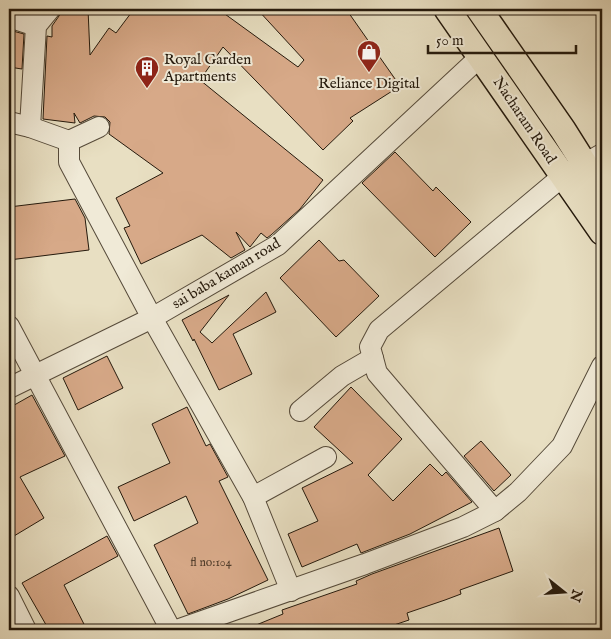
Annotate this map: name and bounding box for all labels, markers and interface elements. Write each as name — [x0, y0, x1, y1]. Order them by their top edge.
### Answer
scale bar — [428, 22, 576, 54]
text: 50 m — [436, 31, 464, 50]
shop icon: Reliance Digital — [356, 39, 382, 73]
place label: Royal Garden Apartments — [163, 50, 251, 86]
building icon: Royal Garden Apartments — [134, 55, 160, 89]
street label: Nacharam Road — [489, 73, 561, 168]
place label: Reliance Digital — [318, 74, 421, 93]
street label: sai baba kaman road — [169, 233, 285, 313]
house number: fl no:104 — [190, 555, 232, 570]
north arrow — [538, 566, 588, 616]
text: N — [565, 586, 586, 604]

